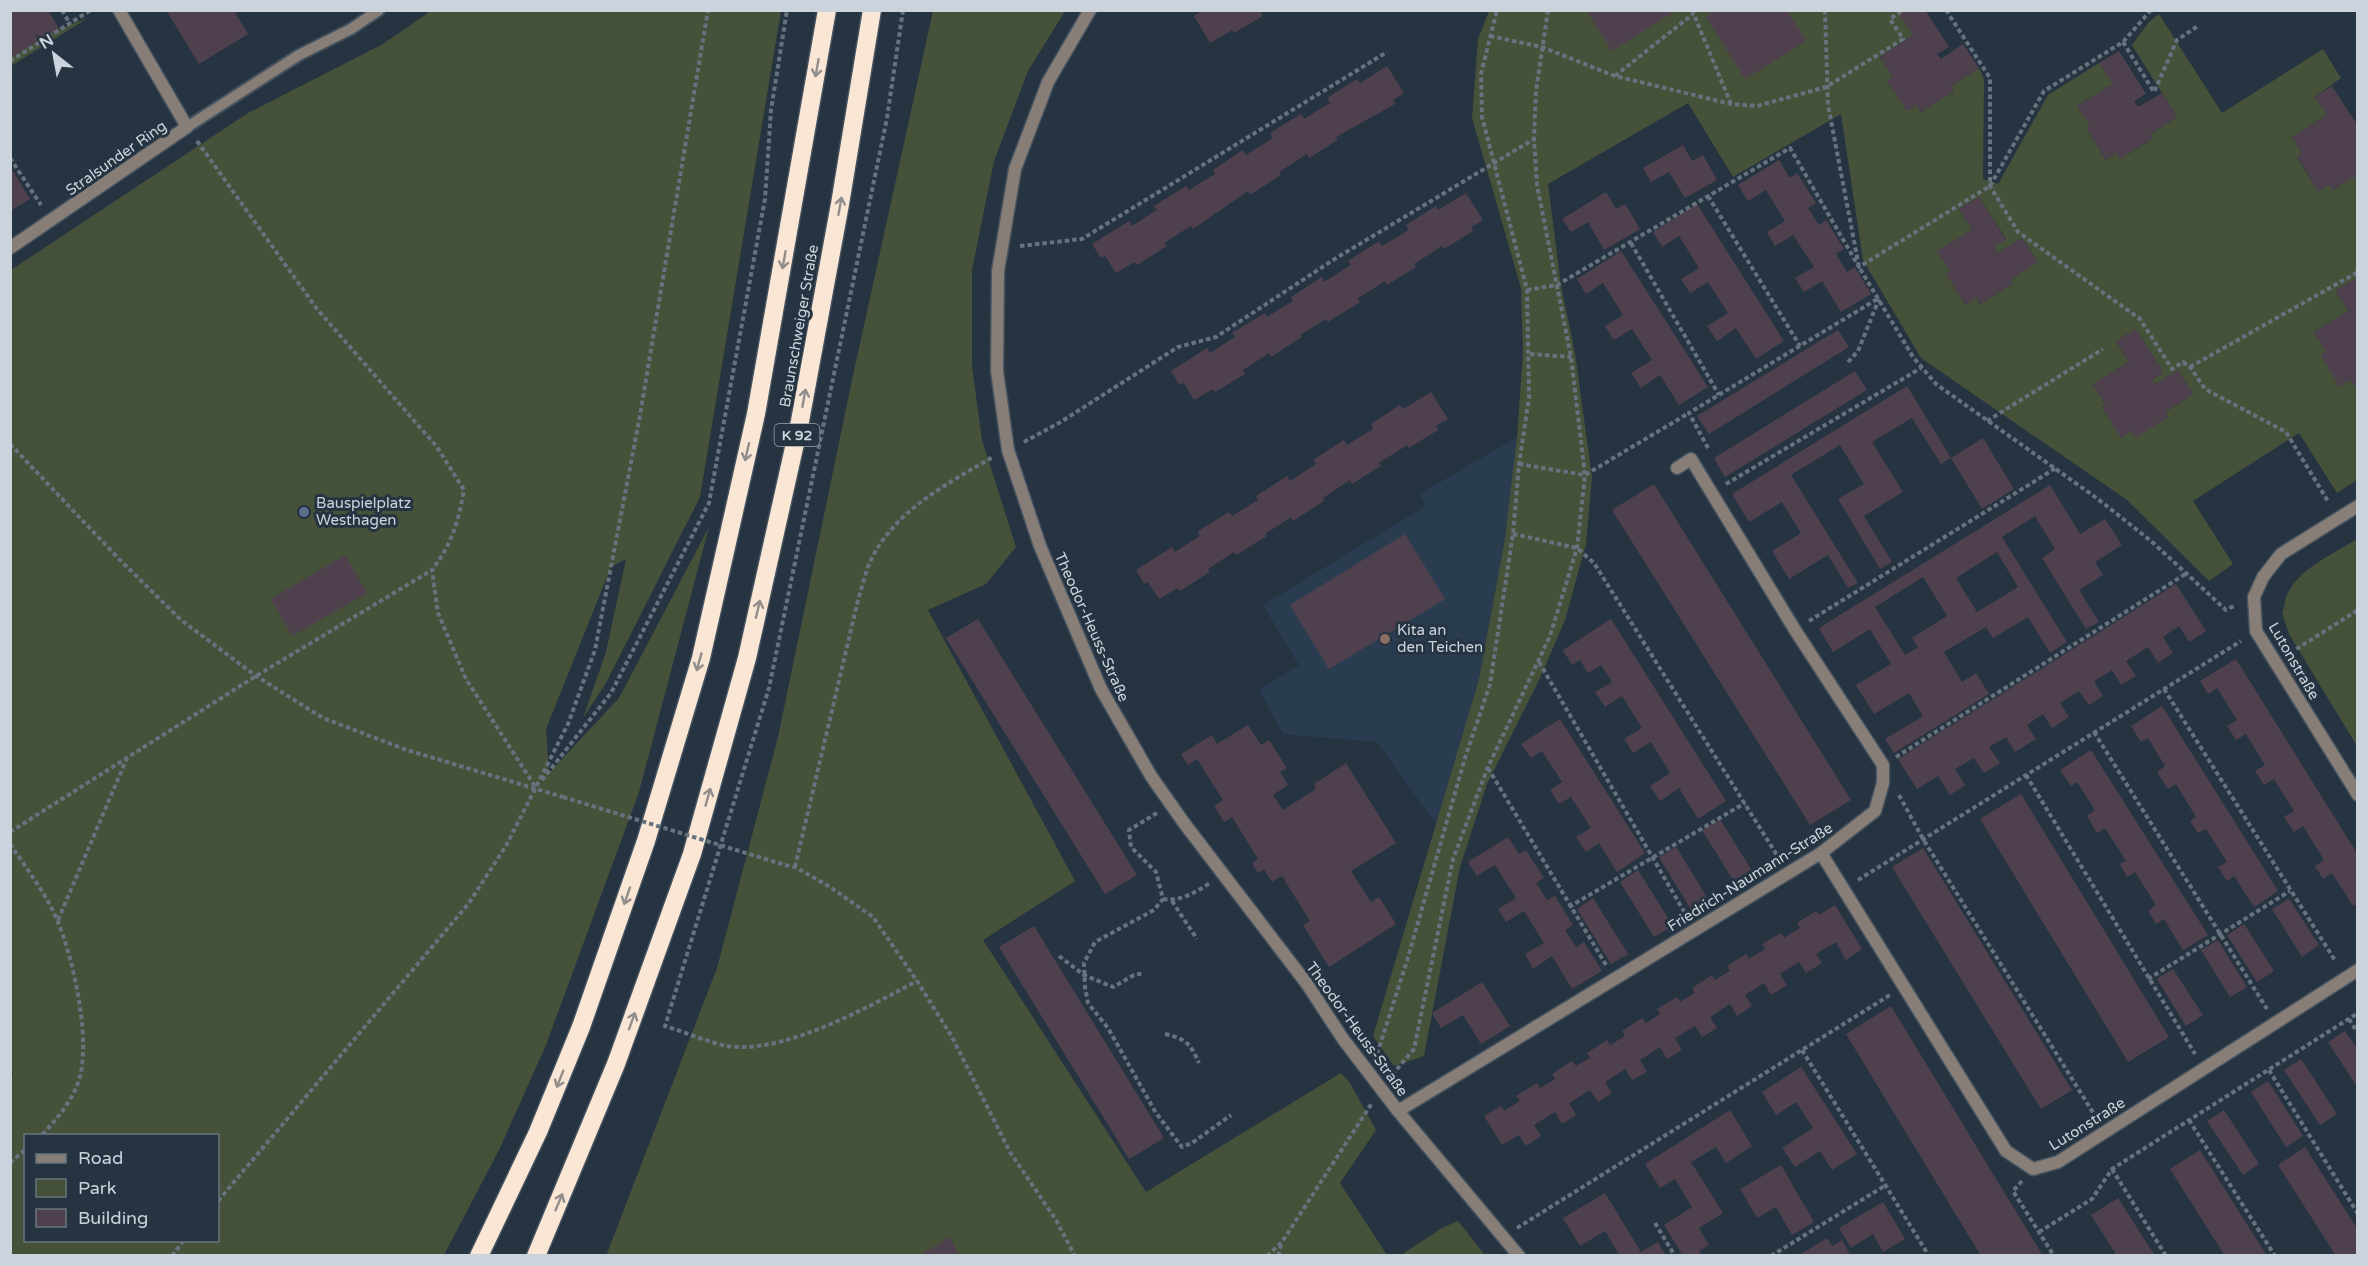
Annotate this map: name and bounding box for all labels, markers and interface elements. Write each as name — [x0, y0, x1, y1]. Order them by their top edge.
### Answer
north arrow — [24, 24, 84, 84]
text: N — [36, 30, 57, 54]
one-way arrow — [811, 58, 822, 78]
street label: Stralsunder Ring — [62, 117, 170, 199]
one-way arrow — [834, 197, 845, 217]
street label: Braunschweiger Straße — [776, 243, 822, 409]
one-way arrow — [778, 250, 789, 270]
one-way arrow — [799, 389, 810, 408]
road number: K 92 — [774, 424, 820, 446]
one-way arrow — [741, 442, 752, 461]
place label: Bauspielplatz Westhagen — [316, 494, 411, 529]
marker: Bauspielplatz Westhagen — [297, 505, 311, 519]
street label: Theodor-Heuss-Straße — [1051, 549, 1133, 705]
one-way arrow — [752, 600, 764, 619]
street label: Lutonstraße — [2265, 619, 2323, 703]
place label: Kita an den Teichen — [1397, 621, 1483, 656]
marker: Kita an den Teichen — [1378, 632, 1392, 646]
one-way arrow — [693, 653, 705, 672]
one-way arrow — [702, 788, 714, 807]
street label: Friedrich-Naumann-Straße — [1664, 819, 1836, 935]
one-way arrow — [621, 886, 632, 905]
street label: Theodor-Heuss-Straße — [1302, 958, 1412, 1100]
one-way arrow — [627, 1012, 638, 1031]
one-way arrow — [554, 1069, 565, 1087]
street label: Lutonstraße — [2046, 1093, 2128, 1155]
legend — [24, 1134, 219, 1242]
text: Road — [78, 1147, 123, 1169]
text: Park — [78, 1177, 117, 1199]
one-way arrow — [553, 1193, 565, 1211]
text: Building — [78, 1207, 148, 1229]

